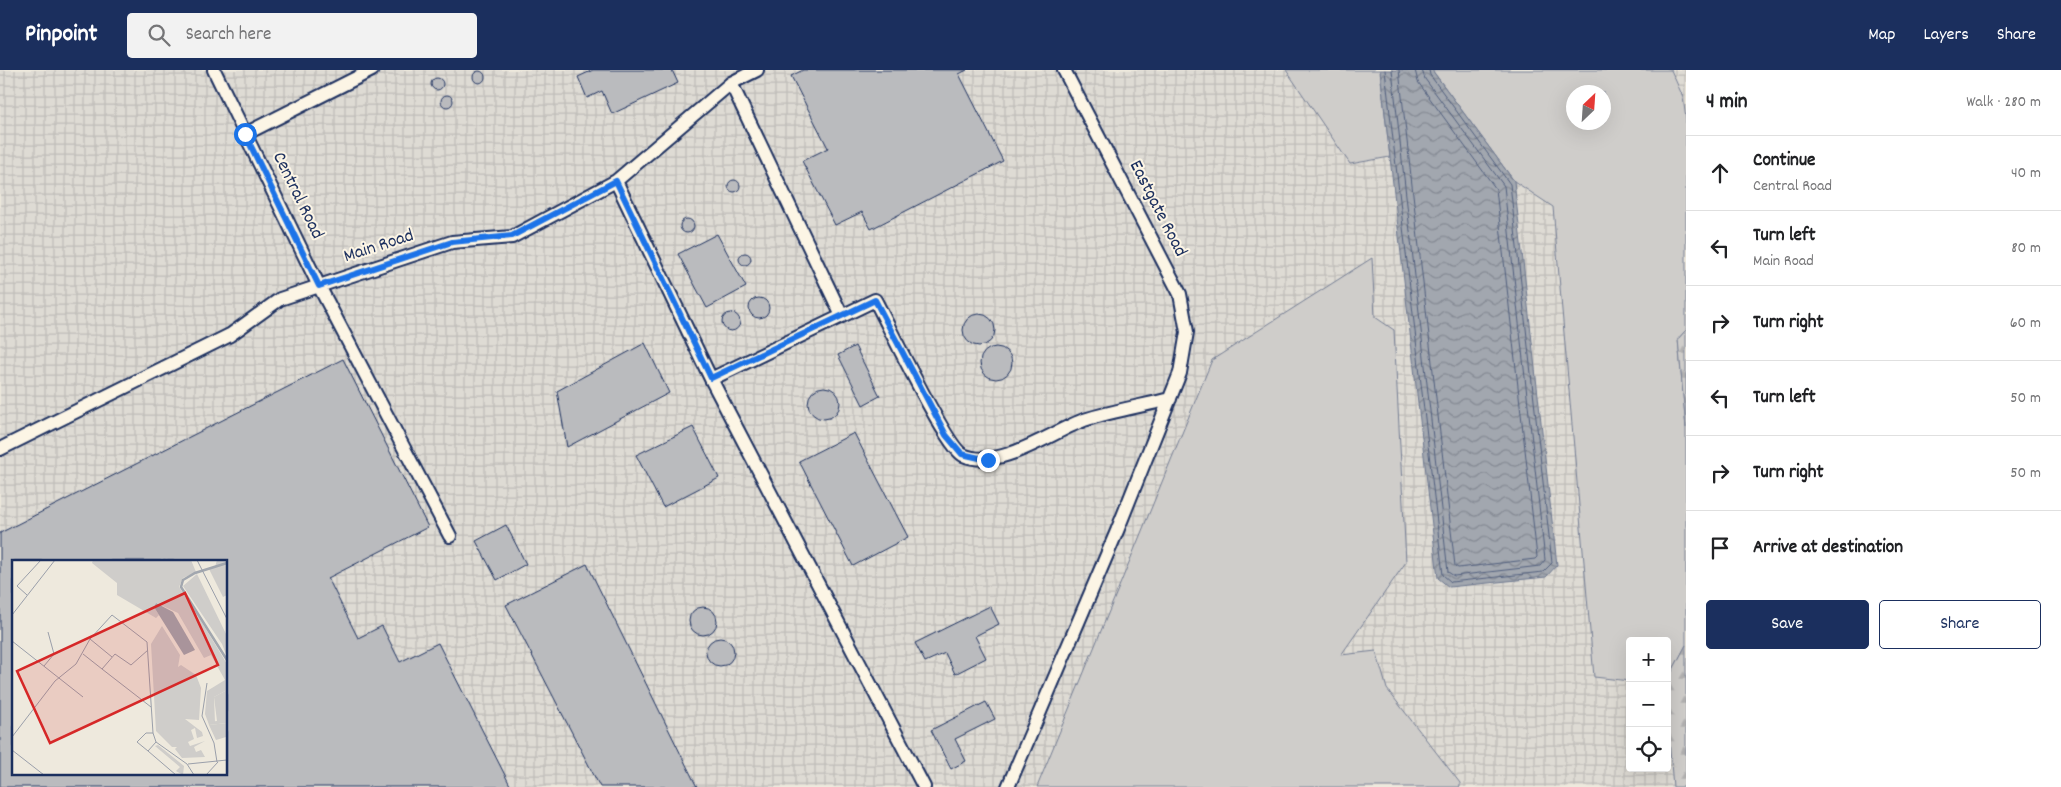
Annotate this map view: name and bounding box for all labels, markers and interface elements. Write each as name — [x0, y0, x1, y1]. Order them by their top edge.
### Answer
search box — [127, 13, 477, 58]
text: Pinpoint — [25, 18, 97, 52]
icon: search — [145, 21, 173, 49]
text: Search here — [185, 22, 271, 49]
text: Map — [1868, 23, 1895, 48]
text: Layers — [1923, 23, 1969, 48]
text: Share — [1997, 23, 2036, 48]
north arrow — [1566, 85, 1611, 130]
text: 4 min — [1706, 88, 1748, 118]
text: Walk · 280 m — [1966, 91, 2041, 114]
route start — [234, 123, 257, 146]
street label: Central Road — [264, 148, 330, 244]
text: Continue — [1753, 148, 1815, 175]
street label: Eastgate Road — [1121, 156, 1193, 262]
icon: ahead — [1706, 159, 1734, 187]
text: 40 m — [2011, 162, 2041, 185]
text: Central Road — [1753, 175, 1832, 198]
street label: Main Road — [341, 223, 417, 271]
text: Turn left — [1753, 223, 1816, 250]
icon: left — [1706, 234, 1734, 262]
text: 80 m — [2011, 237, 2041, 260]
text: Main Road — [1753, 250, 1814, 273]
icon: right — [1706, 309, 1734, 337]
text: Turn right — [1753, 310, 1824, 337]
text: 60 m — [2010, 312, 2041, 335]
icon: left — [1706, 384, 1734, 412]
text: Turn left — [1753, 385, 1816, 412]
text: 50 m — [2010, 387, 2041, 410]
route end — [977, 449, 1000, 472]
icon: right — [1706, 459, 1734, 487]
text: Turn right — [1753, 460, 1824, 487]
text: 50 m — [2010, 462, 2041, 485]
icon: arrive — [1706, 534, 1734, 562]
text: Arrive at destination — [1753, 535, 1903, 562]
inset map — [12, 560, 228, 774]
button: Save — [1706, 600, 1869, 649]
button: Share — [1879, 600, 2041, 649]
map controls — [1626, 637, 1671, 772]
button: + — [1626, 637, 1671, 682]
button: − — [1626, 682, 1671, 727]
button: locate — [1626, 727, 1671, 772]

